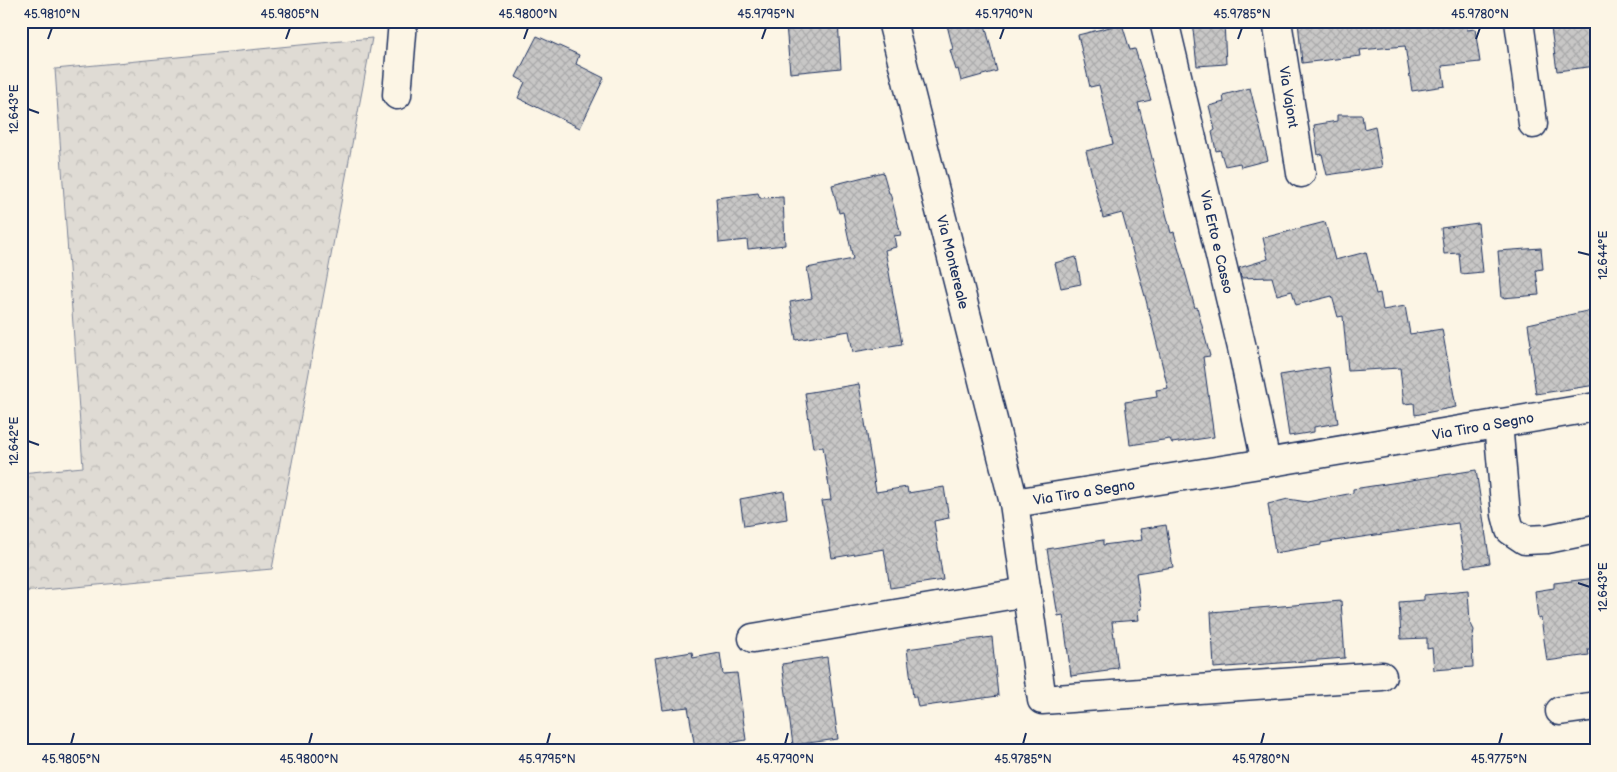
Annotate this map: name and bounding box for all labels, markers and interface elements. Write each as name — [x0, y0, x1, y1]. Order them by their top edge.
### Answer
text: 45.9810°N — [24, 7, 80, 22]
text: 45.9805°N — [261, 7, 319, 22]
text: 45.9800°N — [498, 7, 558, 22]
text: 45.9795°N — [737, 7, 795, 22]
text: 45.9790°N — [975, 7, 1033, 22]
text: 45.9785°N — [1213, 7, 1271, 22]
text: 45.9780°N — [1451, 7, 1509, 22]
street label: Via Vajont — [1275, 65, 1302, 130]
text: 12.643°E — [7, 84, 22, 134]
street label: Via Erto e Casso — [1196, 189, 1237, 295]
street label: Via Montereale — [933, 213, 972, 311]
text: 12.644°E — [1596, 230, 1611, 280]
street label: Via Tiro a Segno — [1431, 409, 1535, 444]
text: 12.642°E — [7, 416, 22, 465]
street label: Via Tiro a Segno — [1032, 476, 1136, 509]
text: 12.643°E — [1596, 562, 1611, 612]
text: 45.9805°N — [42, 752, 100, 767]
text: 45.9800°N — [279, 752, 339, 767]
text: 45.9795°N — [518, 752, 576, 767]
text: 45.9790°N — [756, 752, 814, 767]
text: 45.9785°N — [994, 752, 1052, 767]
text: 45.9780°N — [1232, 752, 1290, 767]
text: 45.9775°N — [1471, 752, 1527, 767]

